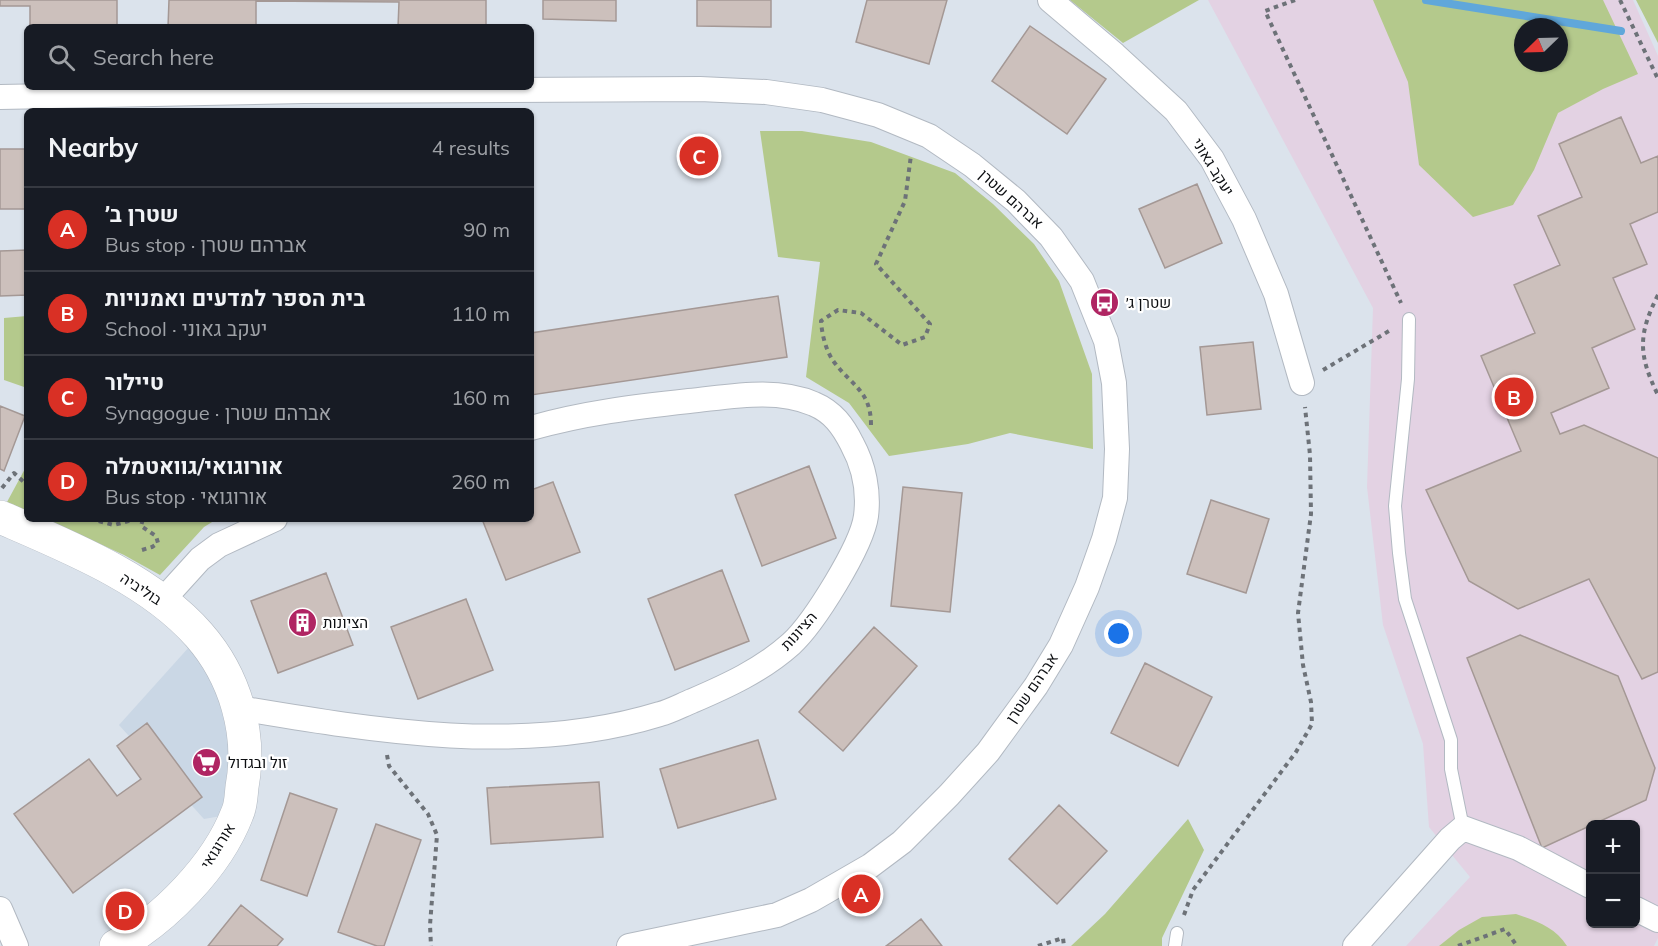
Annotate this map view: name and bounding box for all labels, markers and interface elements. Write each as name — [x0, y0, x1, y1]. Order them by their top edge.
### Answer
north arrow — [1514, 18, 1568, 72]
search box — [24, 24, 534, 90]
icon: search — [45, 41, 78, 74]
text: Search here — [93, 43, 214, 71]
text: Nearby — [48, 131, 138, 164]
pin: C — [680, 134, 718, 178]
street label: יעקב גאוני — [1188, 134, 1238, 199]
text: 4 results — [432, 135, 510, 160]
street label: אברהם שטרן — [975, 165, 1047, 232]
text: שטרן ב׳ — [105, 200, 179, 228]
text: A — [60, 217, 75, 242]
text: 90 m — [463, 217, 510, 242]
text: Bus stop · אברהם שטרן — [105, 232, 307, 257]
text: בית הספר למדעים ואמנויות — [105, 284, 365, 312]
bus stop icon: שטרן ג׳ — [1089, 287, 1121, 319]
place label: שטרן ג׳ — [1126, 293, 1171, 312]
text: B — [61, 301, 74, 326]
text: 110 m — [451, 301, 510, 326]
text: School · יעקב גאוני — [105, 316, 267, 341]
text: טיילור — [105, 368, 164, 396]
pin: B — [1494, 374, 1534, 420]
text: C — [61, 385, 74, 410]
text: 160 m — [451, 385, 510, 410]
text: Synagogue · אברהם שטרן — [105, 400, 331, 425]
text: אורוגואי/גוואטמלה — [105, 452, 283, 480]
text: D — [60, 469, 75, 494]
text: 260 m — [451, 469, 510, 494]
text: Bus stop · אורוגואי — [105, 484, 267, 509]
street label: בוליביה — [117, 568, 166, 609]
building icon: הציונות — [286, 607, 318, 639]
street label: הציונות — [776, 608, 821, 654]
place label: הציונות — [323, 613, 368, 632]
your location — [1104, 619, 1133, 648]
street label: אברהם שטרן — [1001, 649, 1062, 726]
supermarket icon: זול ובגדול — [191, 747, 223, 779]
place label: זול ובגדול — [228, 753, 287, 772]
street label: אורוגואי — [196, 819, 239, 872]
map controls — [1586, 820, 1640, 928]
button: + — [1586, 820, 1640, 874]
pin: A — [842, 872, 880, 916]
button: − — [1586, 874, 1640, 928]
pin: D — [106, 888, 144, 934]

